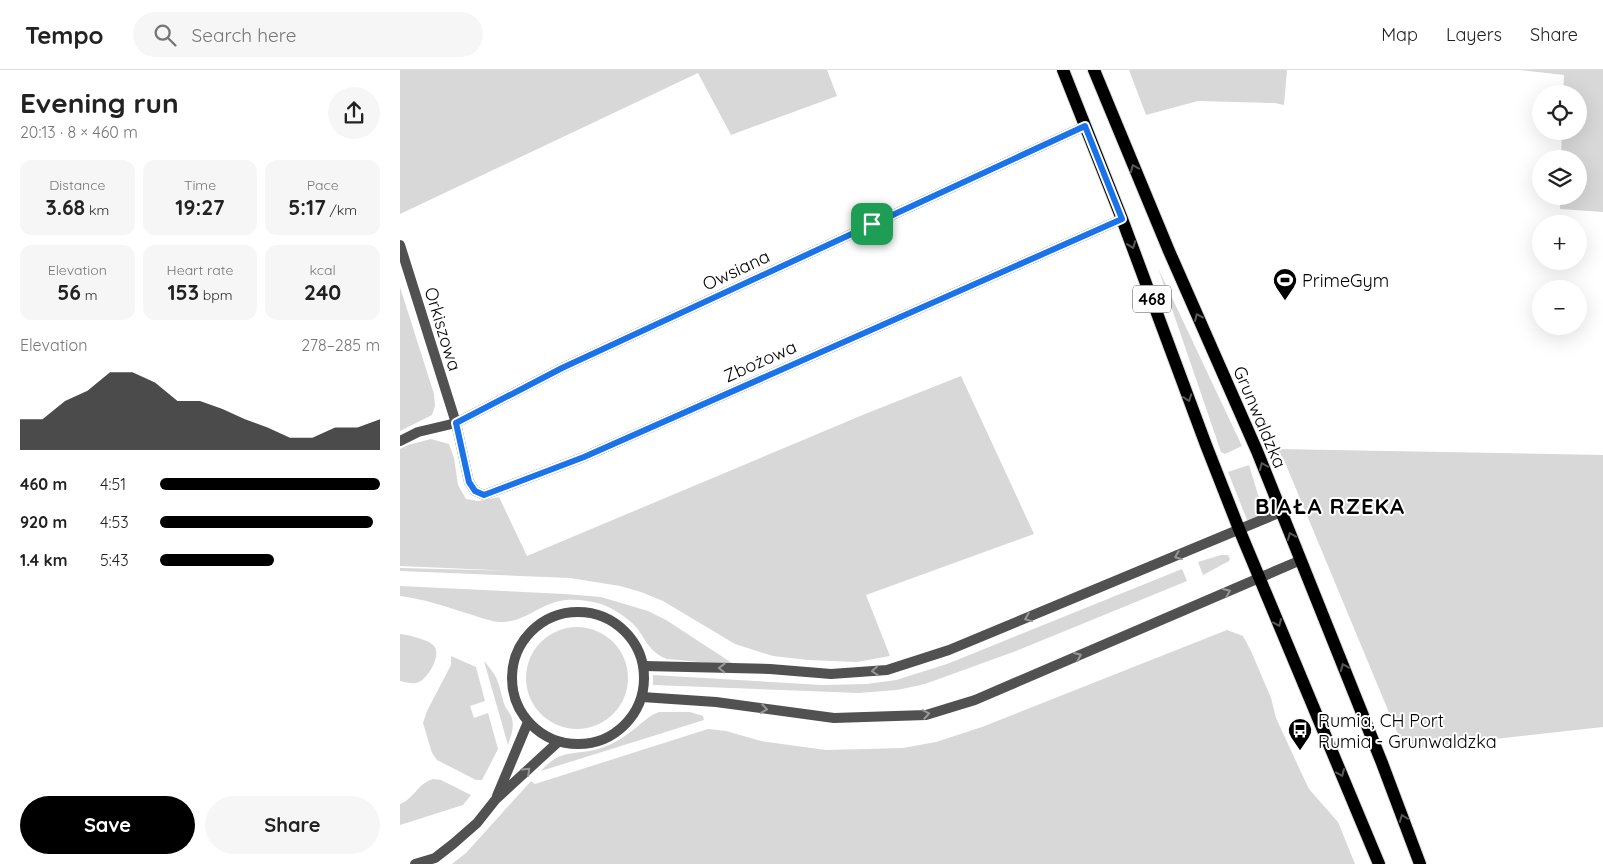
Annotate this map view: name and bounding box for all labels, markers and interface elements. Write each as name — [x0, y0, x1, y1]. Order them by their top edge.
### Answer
search box — [133, 12, 483, 57]
text: Tempo — [25, 20, 103, 50]
icon: search — [151, 21, 179, 49]
text: Search here — [191, 23, 296, 47]
text: Map — [1381, 23, 1418, 46]
text: Layers — [1446, 23, 1502, 46]
text: Share — [1530, 23, 1578, 46]
text: Evening run — [20, 85, 179, 120]
map controls — [1532, 85, 1587, 335]
button: locate — [1532, 85, 1587, 140]
button: share — [328, 87, 380, 139]
text: 20:13 · 8 × 460 m — [20, 122, 138, 142]
button: layers — [1532, 150, 1587, 205]
one-way arrow — [1130, 164, 1141, 173]
text: Distance — [49, 176, 105, 194]
text: Time — [184, 176, 216, 194]
text: Pace — [307, 176, 339, 194]
text: 3.68 — [45, 194, 85, 220]
text: 19:27 — [175, 194, 225, 220]
text: 5:17 — [288, 194, 326, 220]
text: km — [85, 201, 109, 219]
text: /km — [326, 201, 357, 219]
pin — [851, 203, 893, 245]
icon: arrive — [858, 210, 886, 238]
button: + — [1532, 215, 1587, 270]
one-way arrow — [1126, 241, 1136, 249]
street label: Owsiana — [699, 244, 773, 296]
text: Elevation — [48, 261, 107, 279]
text: Heart rate — [167, 261, 233, 279]
text: kcal — [310, 261, 336, 279]
sports icon: PrimeGym — [1272, 267, 1298, 301]
place label: PrimeGym — [1302, 269, 1389, 292]
text: 56 — [57, 279, 81, 305]
text: 153 — [167, 279, 199, 305]
text: 240 — [304, 279, 341, 305]
button: − — [1532, 280, 1587, 335]
street label: Orkiszowa — [419, 284, 467, 374]
road number: 468 — [1133, 285, 1171, 312]
text: m — [81, 286, 97, 304]
text: bpm — [199, 286, 233, 304]
one-way arrow — [1194, 313, 1205, 322]
text: Elevation — [20, 335, 87, 355]
text: 278–285 m — [301, 335, 380, 355]
street label: Zbożowa — [720, 335, 800, 387]
street label: Grunwaldzka — [1228, 363, 1292, 471]
one-way arrow — [1182, 393, 1193, 402]
one-way arrow — [1259, 462, 1269, 471]
text: 460 m — [20, 474, 67, 494]
text: 4:51 — [100, 474, 126, 494]
district label: BIAŁA RZEKA — [1255, 492, 1405, 520]
text: 920 m — [20, 512, 67, 532]
text: 4:53 — [100, 512, 129, 532]
one-way arrow — [1287, 532, 1297, 541]
one-way arrow — [1174, 549, 1183, 560]
text: 1.4 km — [20, 550, 67, 570]
text: 5:43 — [100, 550, 129, 570]
one-way arrow — [1222, 587, 1231, 598]
one-way arrow — [1024, 611, 1033, 622]
one-way arrow — [1272, 618, 1283, 627]
one-way arrow — [1073, 651, 1081, 661]
one-way arrow — [717, 663, 725, 673]
one-way arrow — [1339, 663, 1350, 672]
one-way arrow — [871, 666, 879, 677]
one-way arrow — [761, 703, 769, 714]
one-way arrow — [922, 709, 931, 719]
place label: Rumia, CH Port Rumia - Grunwaldzka — [1318, 709, 1497, 753]
bus stop icon: Rumia, CH Port Rumia - Grunwaldzka — [1287, 717, 1313, 751]
one-way arrow — [522, 768, 531, 777]
one-way arrow — [1335, 768, 1346, 777]
button: Save — [20, 796, 195, 854]
button: Share — [205, 796, 380, 854]
one-way arrow — [1399, 814, 1409, 823]

